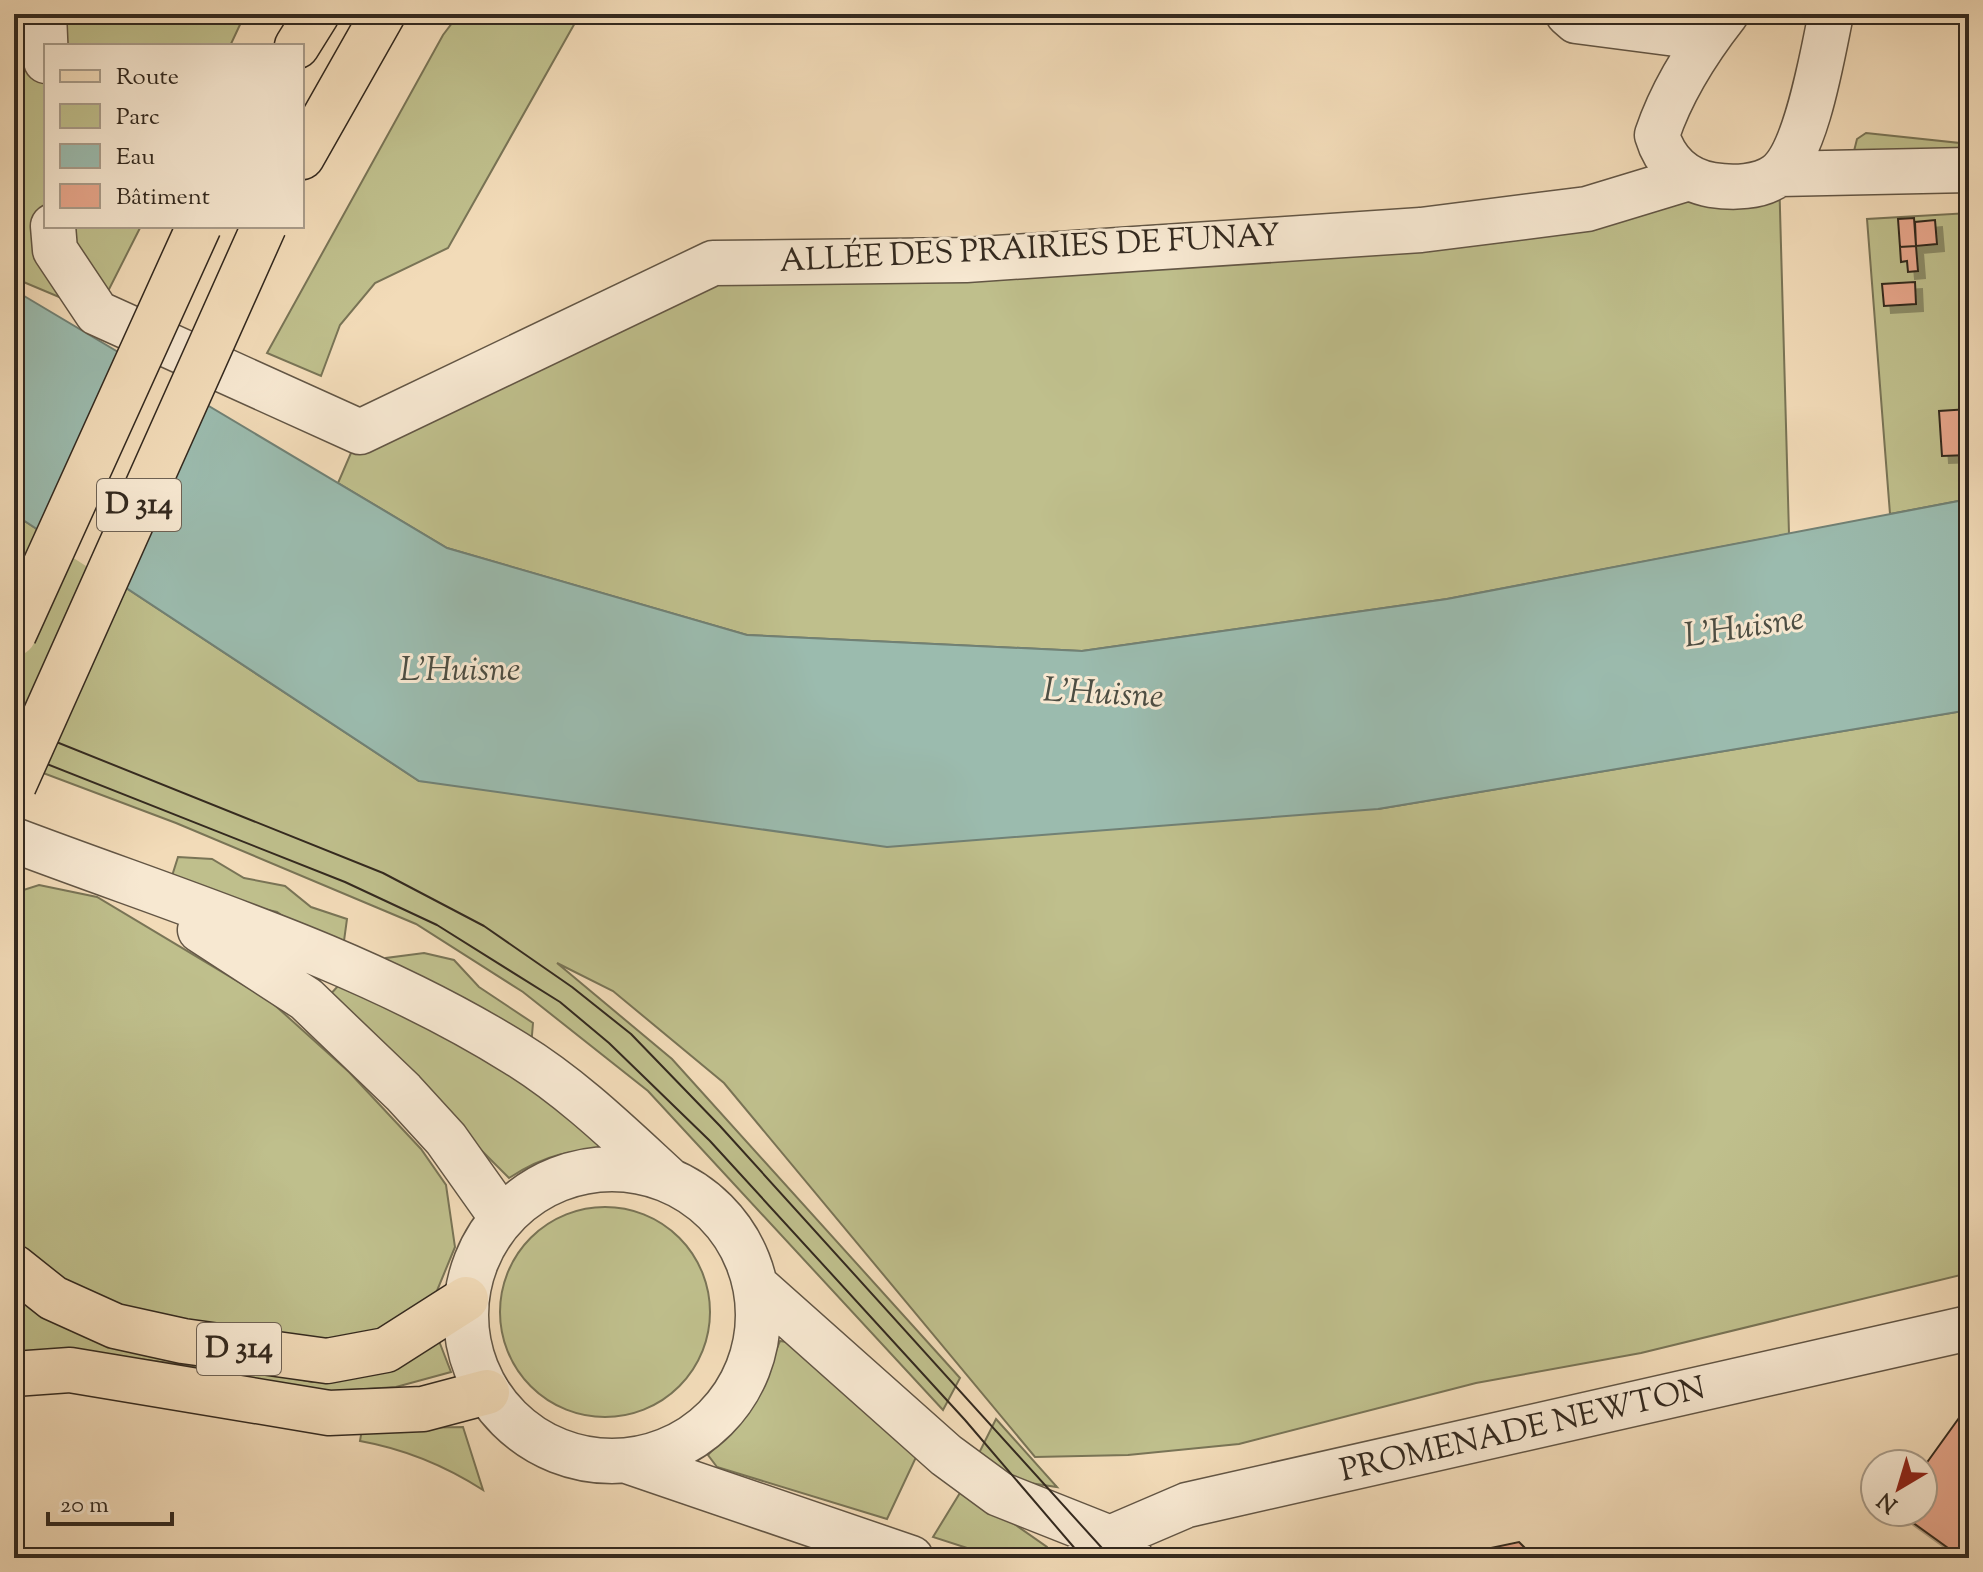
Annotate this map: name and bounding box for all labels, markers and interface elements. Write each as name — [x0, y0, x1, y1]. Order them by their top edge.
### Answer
legend — [44, 44, 304, 228]
text: Route — [116, 61, 179, 95]
text: Parc — [116, 101, 160, 135]
text: Eau — [116, 141, 155, 175]
text: Bâtiment — [116, 181, 210, 215]
street label: ALLÉE DES PRAIRIES DE FUNAY — [778, 214, 1282, 286]
road number: D 314 — [97, 479, 181, 531]
water label: L'Huisne — [1680, 595, 1808, 663]
water label: L'Huisne — [400, 647, 520, 696]
water label: L'Huisne — [1041, 667, 1165, 723]
road number: D 314 — [197, 1323, 281, 1375]
street label: PROMENADE NEWTON — [1336, 1367, 1710, 1495]
north arrow — [1859, 1448, 1939, 1528]
scale bar — [48, 1476, 172, 1526]
text: N — [1871, 1483, 1905, 1519]
text: 20 m — [60, 1489, 109, 1523]

